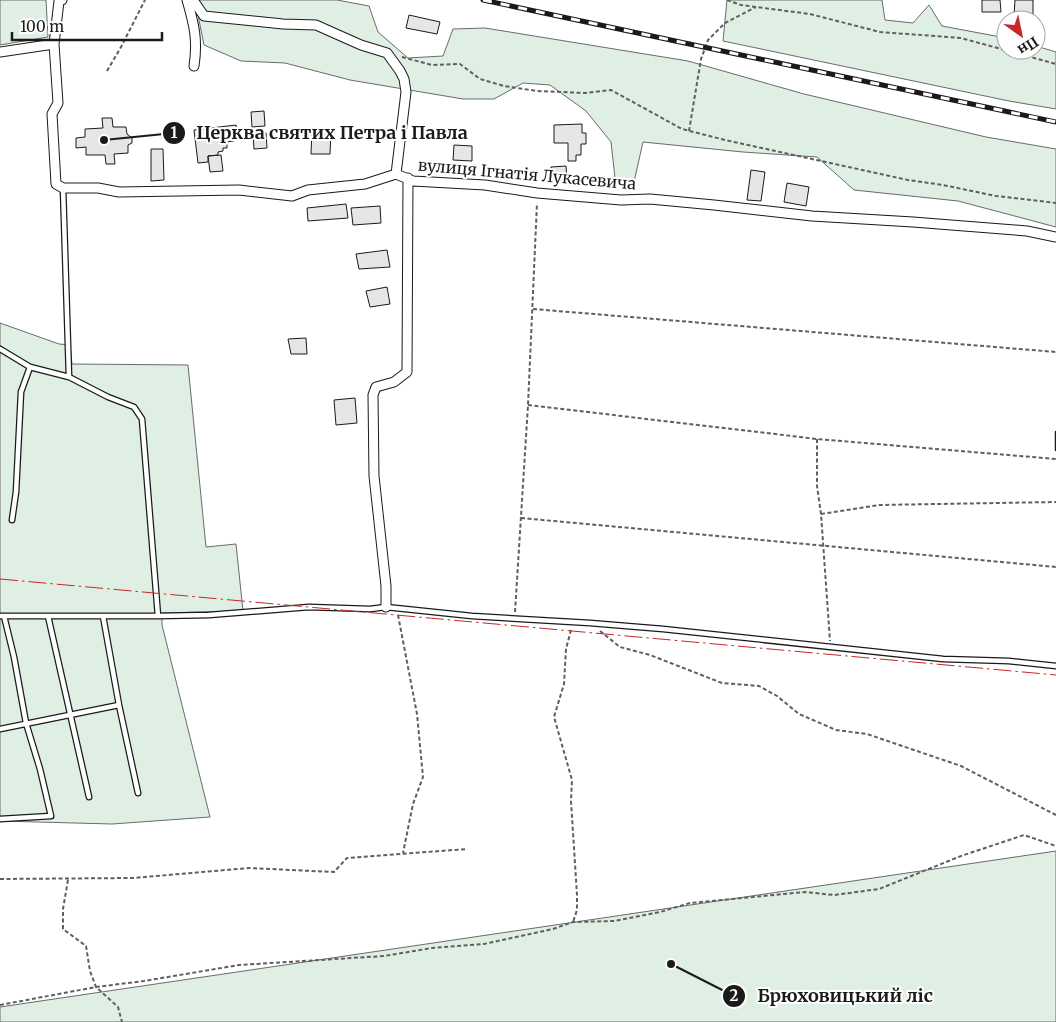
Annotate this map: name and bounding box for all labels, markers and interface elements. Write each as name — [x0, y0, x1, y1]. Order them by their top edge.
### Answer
scale bar — [12, 10, 162, 42]
north arrow — [996, 10, 1046, 60]
text: 100 m — [20, 17, 64, 36]
text: Пн — [1014, 33, 1042, 59]
callout: Церква святих Петра і Павла — [162, 116, 478, 149]
text: Церква святих Петра і Павла — [196, 121, 468, 144]
text: 1 — [171, 123, 178, 142]
street label: вулиця Ігнатія Лукасевича — [417, 155, 637, 194]
callout: Брюховицький ліс — [722, 980, 942, 1013]
text: Брюховицький ліс — [757, 984, 933, 1007]
text: 2 — [730, 986, 739, 1005]

